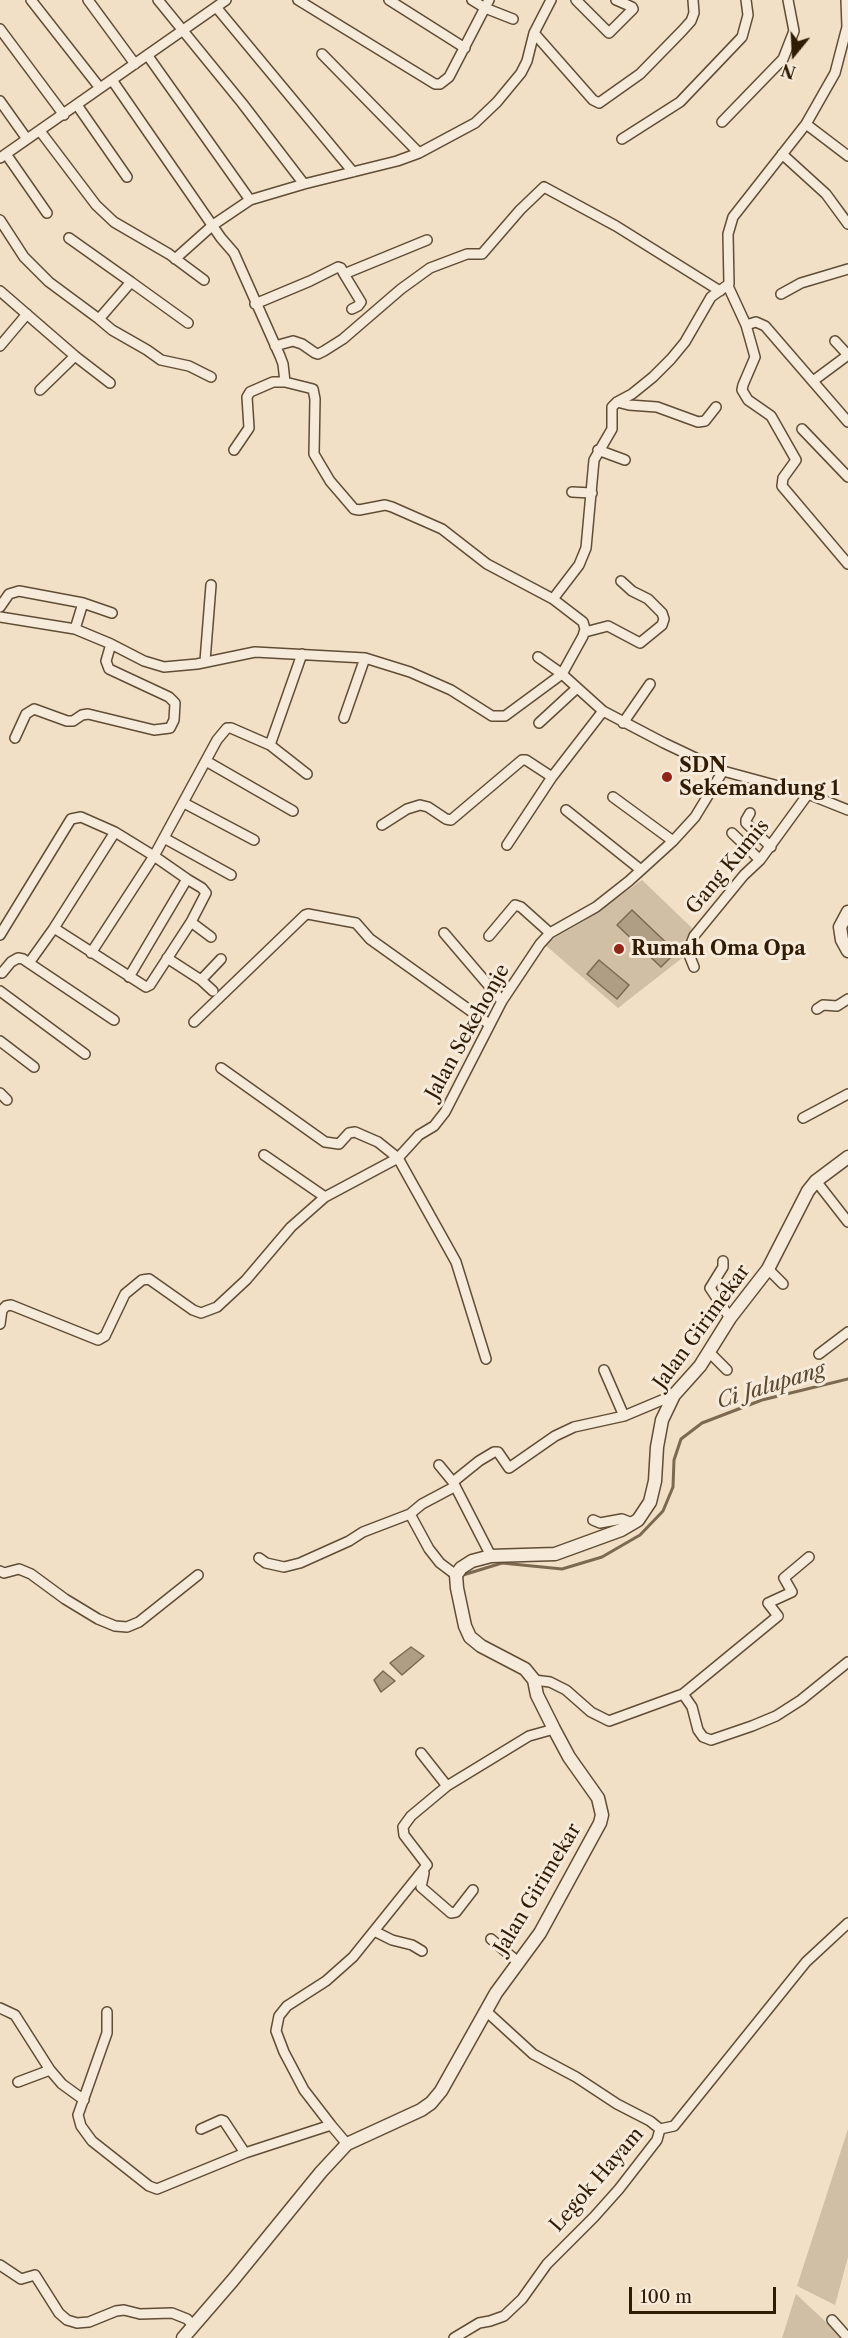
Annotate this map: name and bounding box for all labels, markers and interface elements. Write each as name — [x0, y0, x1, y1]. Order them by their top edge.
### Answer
north arrow — [764, 24, 824, 84]
text: N — [779, 59, 798, 83]
place label: SDN Sekemandung 1 — [679, 754, 839, 801]
marker: SDN Sekemandung 1 — [660, 770, 674, 784]
street label: Gang Kumis — [681, 815, 775, 919]
place label: Rumah Oma Opa — [631, 937, 806, 961]
marker: Rumah Oma Opa — [612, 942, 626, 956]
street label: Jalan Sekehonje — [421, 960, 515, 1104]
street label: Jalan Girimekar — [649, 1260, 755, 1394]
water label: Ci Jalupang — [714, 1358, 828, 1414]
street label: Jalan Girimekar — [490, 1819, 586, 1959]
street label: Legok Hayam — [545, 2123, 649, 2237]
scale bar — [632, 2275, 779, 2313]
text: 100 m — [640, 2286, 692, 2308]

